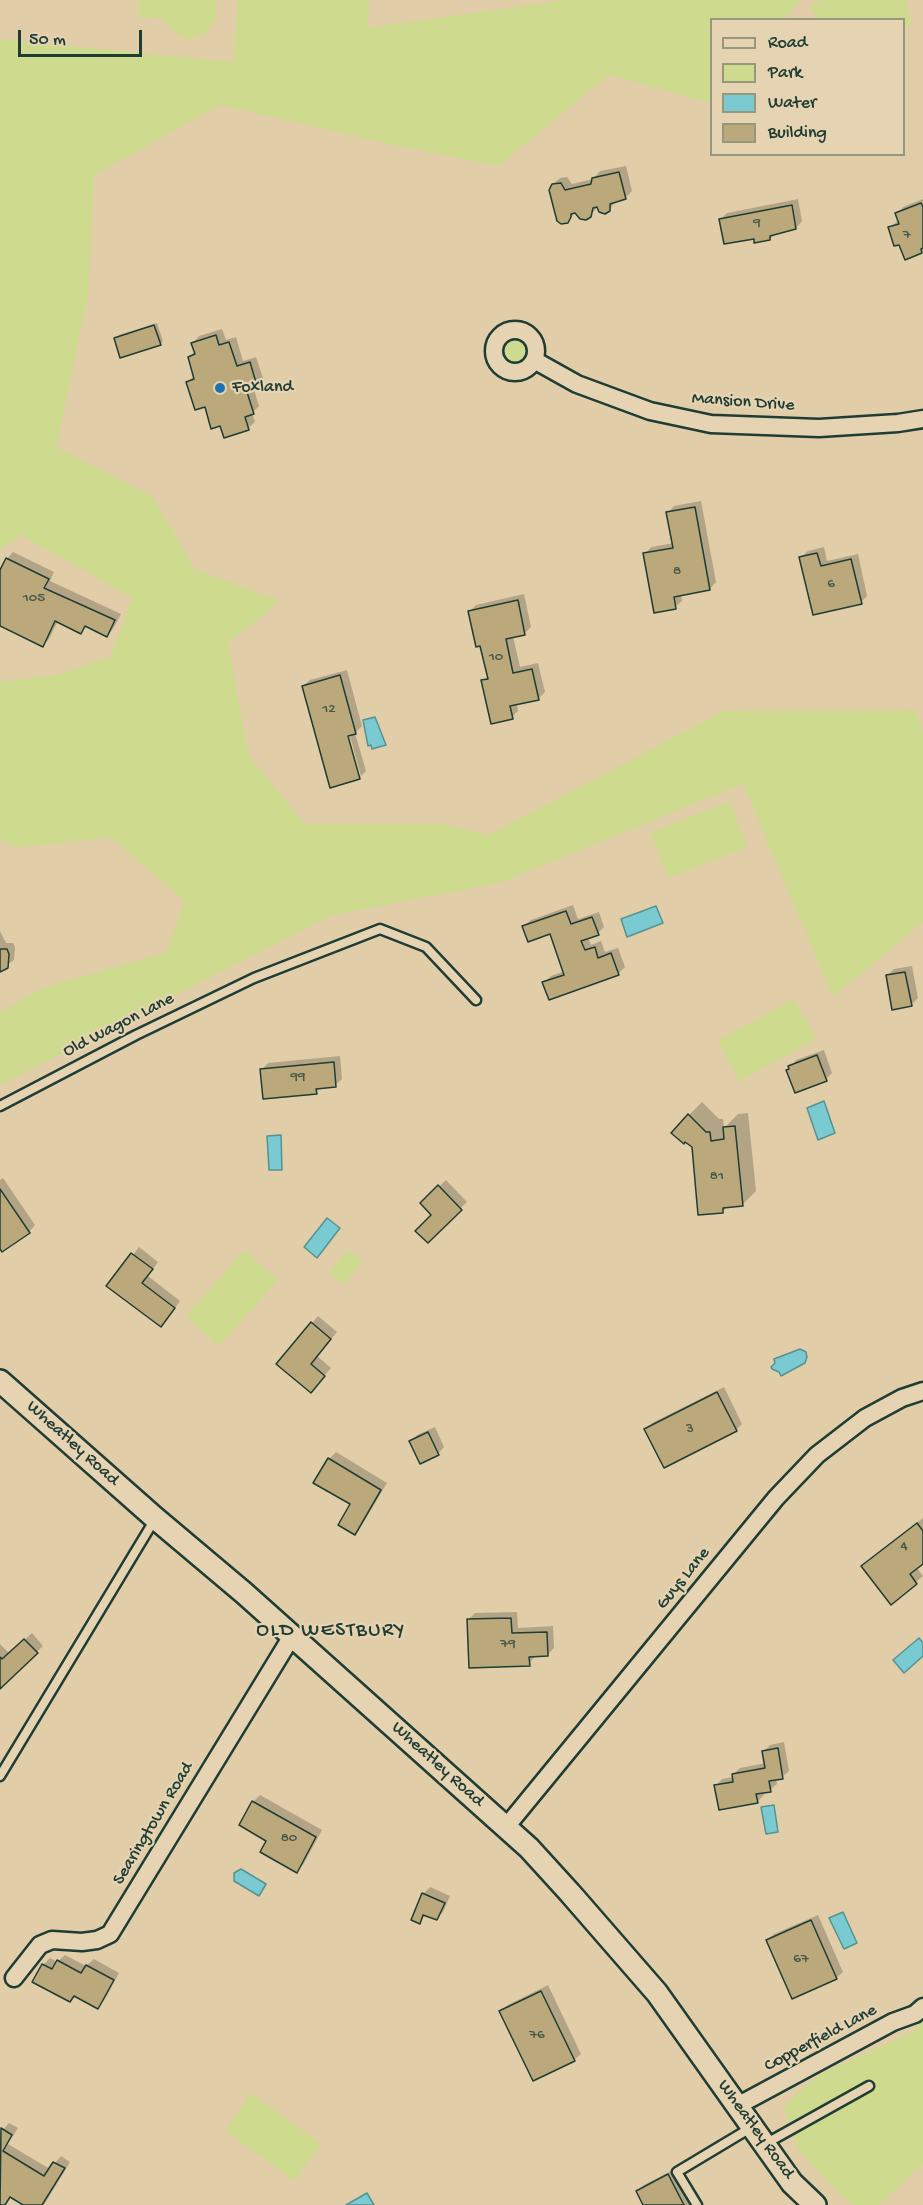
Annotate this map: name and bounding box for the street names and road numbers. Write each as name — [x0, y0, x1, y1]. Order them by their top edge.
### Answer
street label: Mansion Drive — [691, 389, 795, 417]
street label: Old Wagon Lane — [60, 989, 178, 1063]
street label: Wheatley Road — [21, 1397, 123, 1491]
street label: Guys Lane — [652, 1543, 716, 1615]
street label: Wheatley Road — [386, 1718, 488, 1812]
street label: Searingtown Road — [109, 1759, 199, 1889]
street label: Copperfield Lane — [761, 2000, 881, 2078]
street label: Wheatley Road — [712, 2076, 798, 2184]

